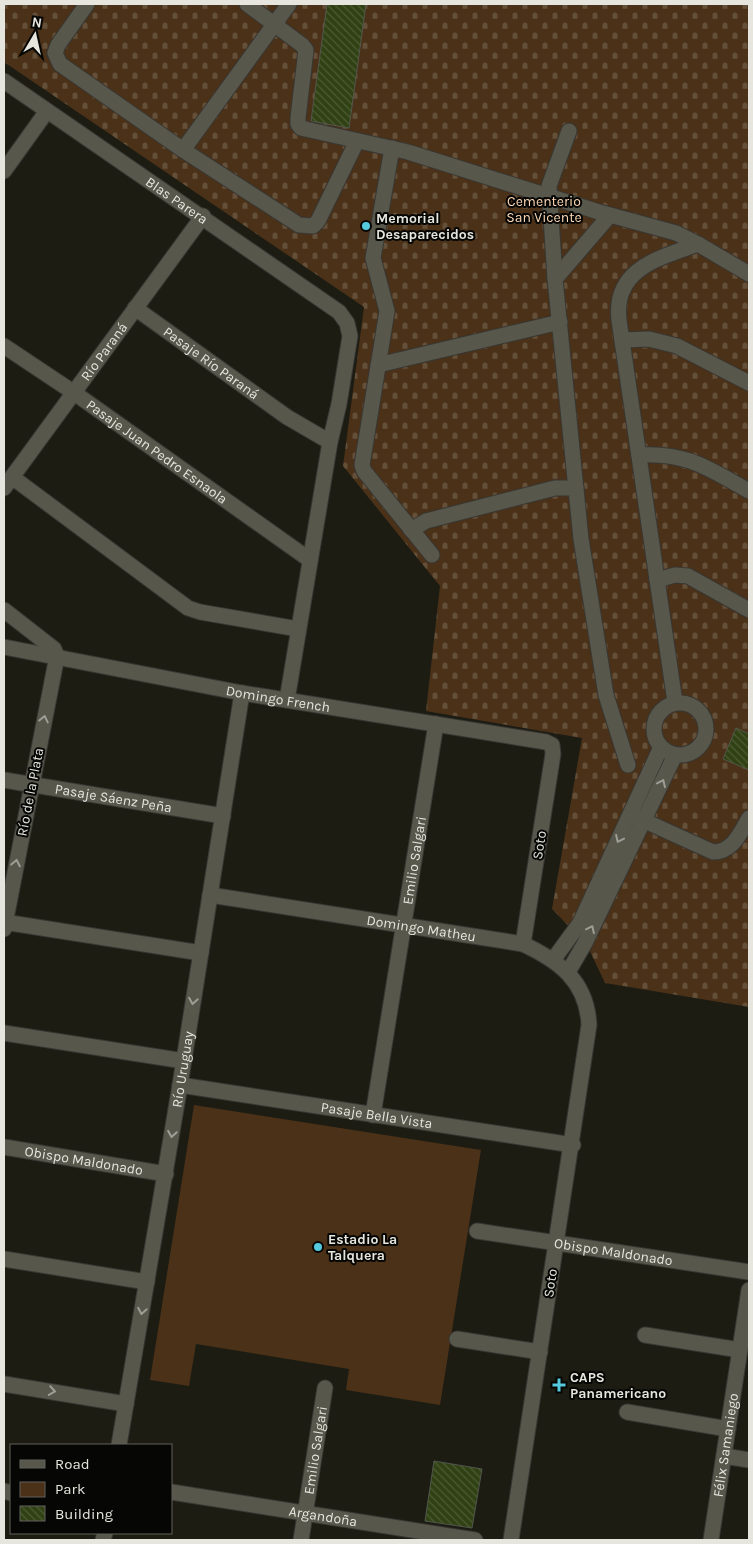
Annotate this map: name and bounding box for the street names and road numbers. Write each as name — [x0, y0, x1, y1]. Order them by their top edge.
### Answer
street label: Blas Parera — [142, 173, 211, 228]
street label: Río Paraná — [77, 319, 131, 384]
street label: Pasaje Río Paraná — [160, 323, 262, 403]
street label: Pasaje Juan Pedro Esnaola — [83, 396, 231, 508]
street label: Domingo French — [225, 682, 331, 716]
street label: Río de la Plata — [14, 746, 47, 838]
street label: Pasaje Sáenz Peña — [54, 781, 173, 816]
street label: Emilio Salgari — [399, 815, 430, 906]
street label: Soto — [529, 829, 550, 861]
street label: Domingo Matheu — [365, 912, 477, 946]
street label: Río Uruguay — [168, 1030, 197, 1109]
street label: Pasaje Bella Vista — [320, 1099, 434, 1132]
street label: Obispo Maldonado — [23, 1143, 144, 1179]
street label: Obispo Maldonado — [553, 1235, 674, 1269]
street label: Soto — [540, 1268, 561, 1299]
street label: Félix Samaniego — [710, 1392, 742, 1498]
street label: Emilio Salgari — [300, 1405, 331, 1496]
street label: Argandoña — [288, 1503, 358, 1530]

